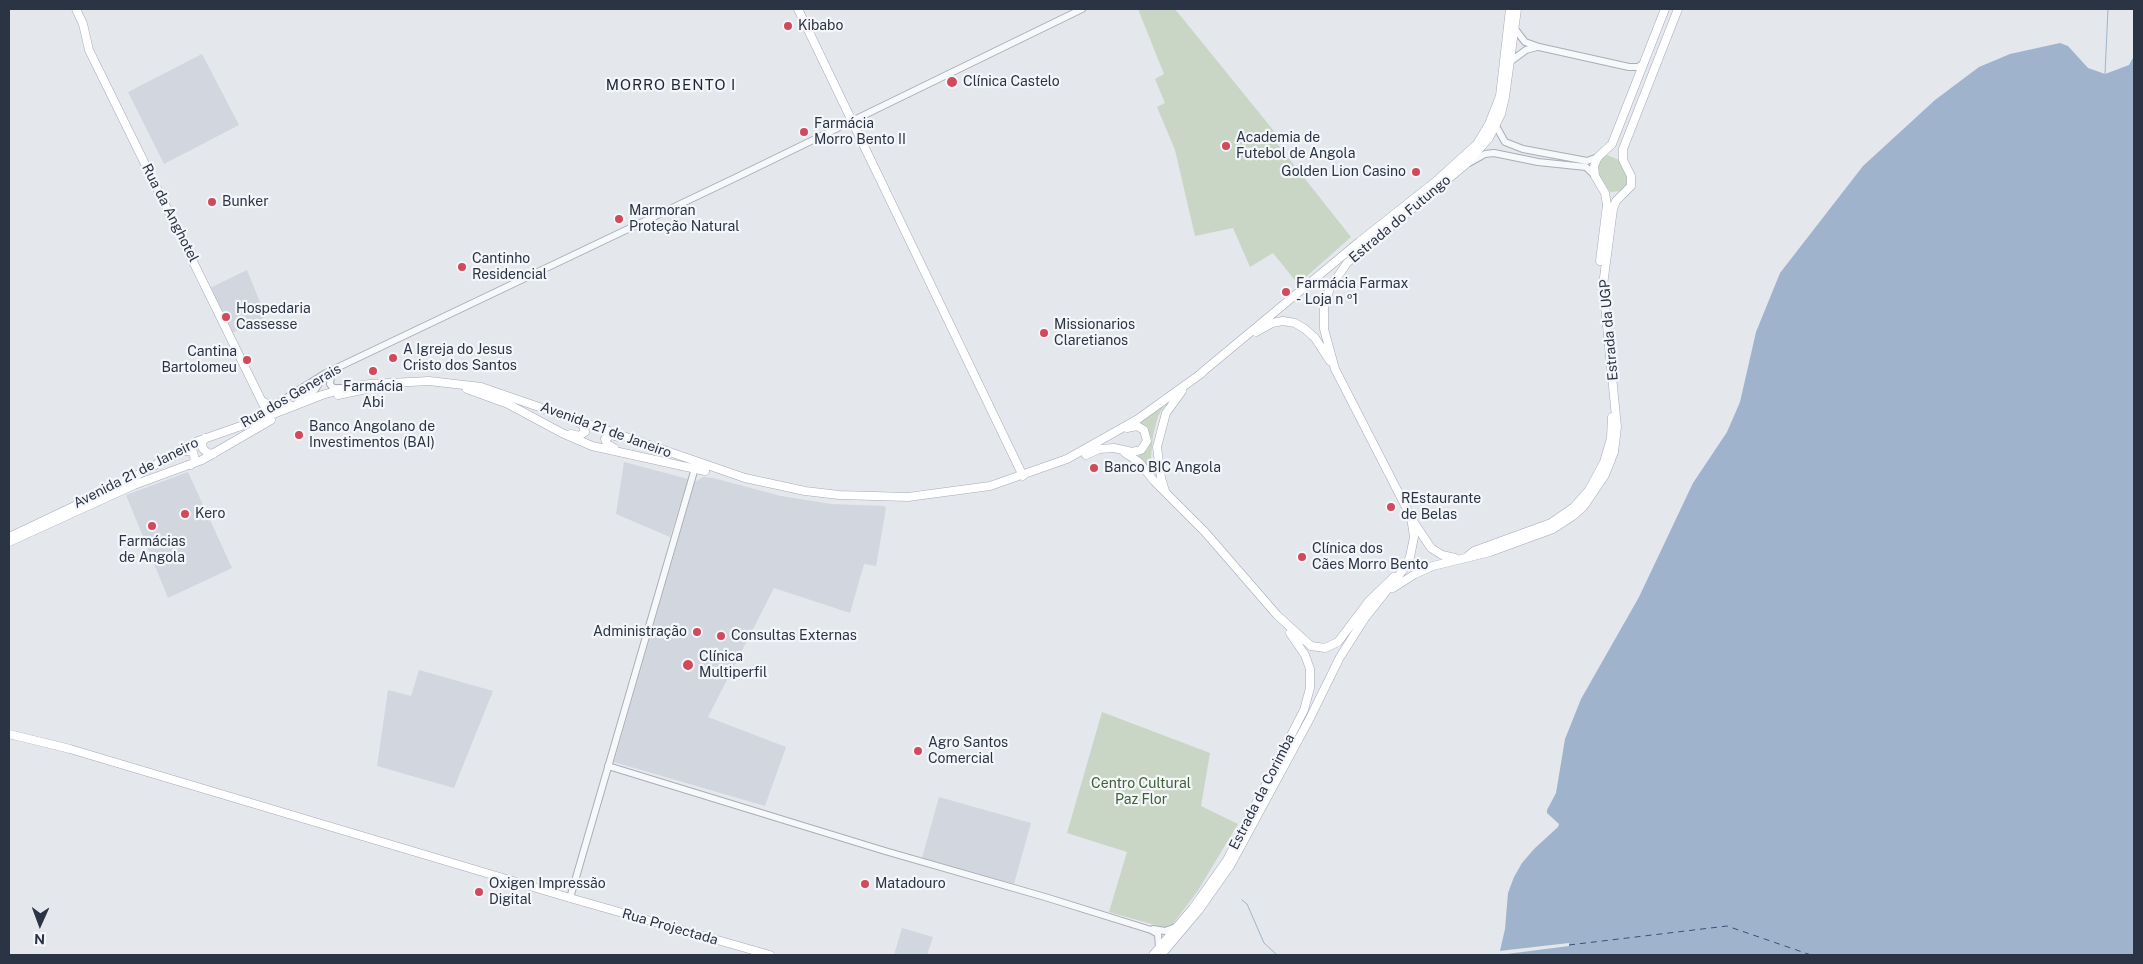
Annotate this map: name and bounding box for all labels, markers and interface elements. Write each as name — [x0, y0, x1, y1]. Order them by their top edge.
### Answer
place label: Kibabo — [798, 18, 843, 34]
marker: Kibabo — [782, 20, 794, 32]
place label: Clínica Castelo — [963, 74, 1060, 90]
marker: Clínica Castelo — [945, 75, 959, 89]
district label: MORRO BENTO I — [604, 76, 738, 94]
place label: Farmácia Morro Bento II — [814, 116, 906, 148]
marker: Farmácia Morro Bento II — [798, 126, 810, 138]
place label: Academia de Futebol de Angola — [1236, 130, 1355, 162]
marker: Academia de Futebol de Angola — [1220, 140, 1232, 152]
street label: Rua da Anghotel — [138, 161, 202, 265]
place label: Golden Lion Casino — [1281, 164, 1406, 180]
marker: Golden Lion Casino — [1410, 166, 1422, 178]
street label: Estrada do Futungo — [1346, 172, 1454, 266]
place label: Bunker — [222, 194, 269, 210]
marker: Bunker — [206, 196, 218, 208]
place label: Marmoran Proteção Natural — [629, 203, 739, 236]
marker: Marmoran Proteção Natural — [613, 213, 625, 225]
place label: Cantinho Residencial — [472, 251, 547, 284]
marker: Cantinho Residencial — [456, 261, 468, 273]
place label: Farmácia Farmax - Loja n º1 — [1296, 276, 1408, 308]
street label: Estrada da UGP — [1596, 279, 1622, 381]
marker: Farmácia Farmax - Loja n º1 — [1280, 286, 1292, 298]
place label: Hospedaria Cassesse — [236, 301, 311, 334]
marker: Hospedaria Cassesse — [220, 311, 232, 323]
place label: Missionarios Claretianos — [1054, 317, 1135, 350]
marker: Missionarios Claretianos — [1038, 327, 1050, 339]
place label: A Igreja do Jesus Cristo dos Santos — [403, 342, 517, 374]
place label: Cantina Bartolomeu — [161, 344, 237, 377]
marker: A Igreja do Jesus Cristo dos Santos — [387, 352, 399, 364]
marker: Cantina Bartolomeu — [241, 354, 253, 366]
street label: Rua dos Generais — [238, 360, 344, 432]
marker: Farmácia Abi — [367, 365, 379, 377]
place label: Farmácia Abi — [343, 379, 403, 412]
street label: Avenida 21 de Janeiro — [538, 398, 674, 462]
place label: Banco Angolano de Investimentos (BAI) — [309, 419, 435, 452]
marker: Banco Angolano de Investimentos (BAI) — [293, 429, 305, 441]
street label: Avenida 21 de Janeiro — [71, 434, 201, 512]
place label: Banco BIC Angola — [1104, 460, 1221, 476]
marker: Banco BIC Angola — [1088, 462, 1100, 474]
place label: REstaurante de Belas — [1401, 491, 1481, 524]
marker: REstaurante de Belas — [1385, 501, 1397, 513]
place label: Kero — [195, 506, 225, 522]
marker: Kero — [179, 508, 191, 520]
marker: Farmácias de Angola — [146, 520, 158, 532]
place label: Farmácias de Angola — [119, 534, 185, 566]
place label: Clínica dos Cães Morro Bento — [1312, 541, 1428, 574]
marker: Clínica dos Cães Morro Bento — [1296, 551, 1308, 563]
place label: Administração — [593, 624, 687, 640]
marker: Administração — [691, 626, 703, 638]
place label: Consultas Externas — [731, 628, 857, 644]
marker: Consultas Externas — [715, 630, 727, 642]
place label: Clínica Multiperfil — [699, 649, 767, 682]
marker: Clínica Multiperfil — [681, 658, 695, 672]
street label: Estrada da Corimba — [1226, 731, 1298, 853]
place label: Agro Santos Comercial — [928, 735, 1008, 768]
marker: Agro Santos Comercial — [912, 745, 924, 757]
park label: Centro Cultural Paz Flor — [1091, 776, 1191, 809]
place label: Oxigen Impressão Digital — [489, 876, 606, 909]
place label: Matadouro — [875, 876, 946, 892]
marker: Matadouro — [859, 878, 871, 890]
marker: Oxigen Impressão Digital — [473, 886, 485, 898]
north arrow — [15, 899, 65, 949]
street label: Rua Projectada — [620, 905, 720, 949]
text: N — [34, 931, 45, 947]

